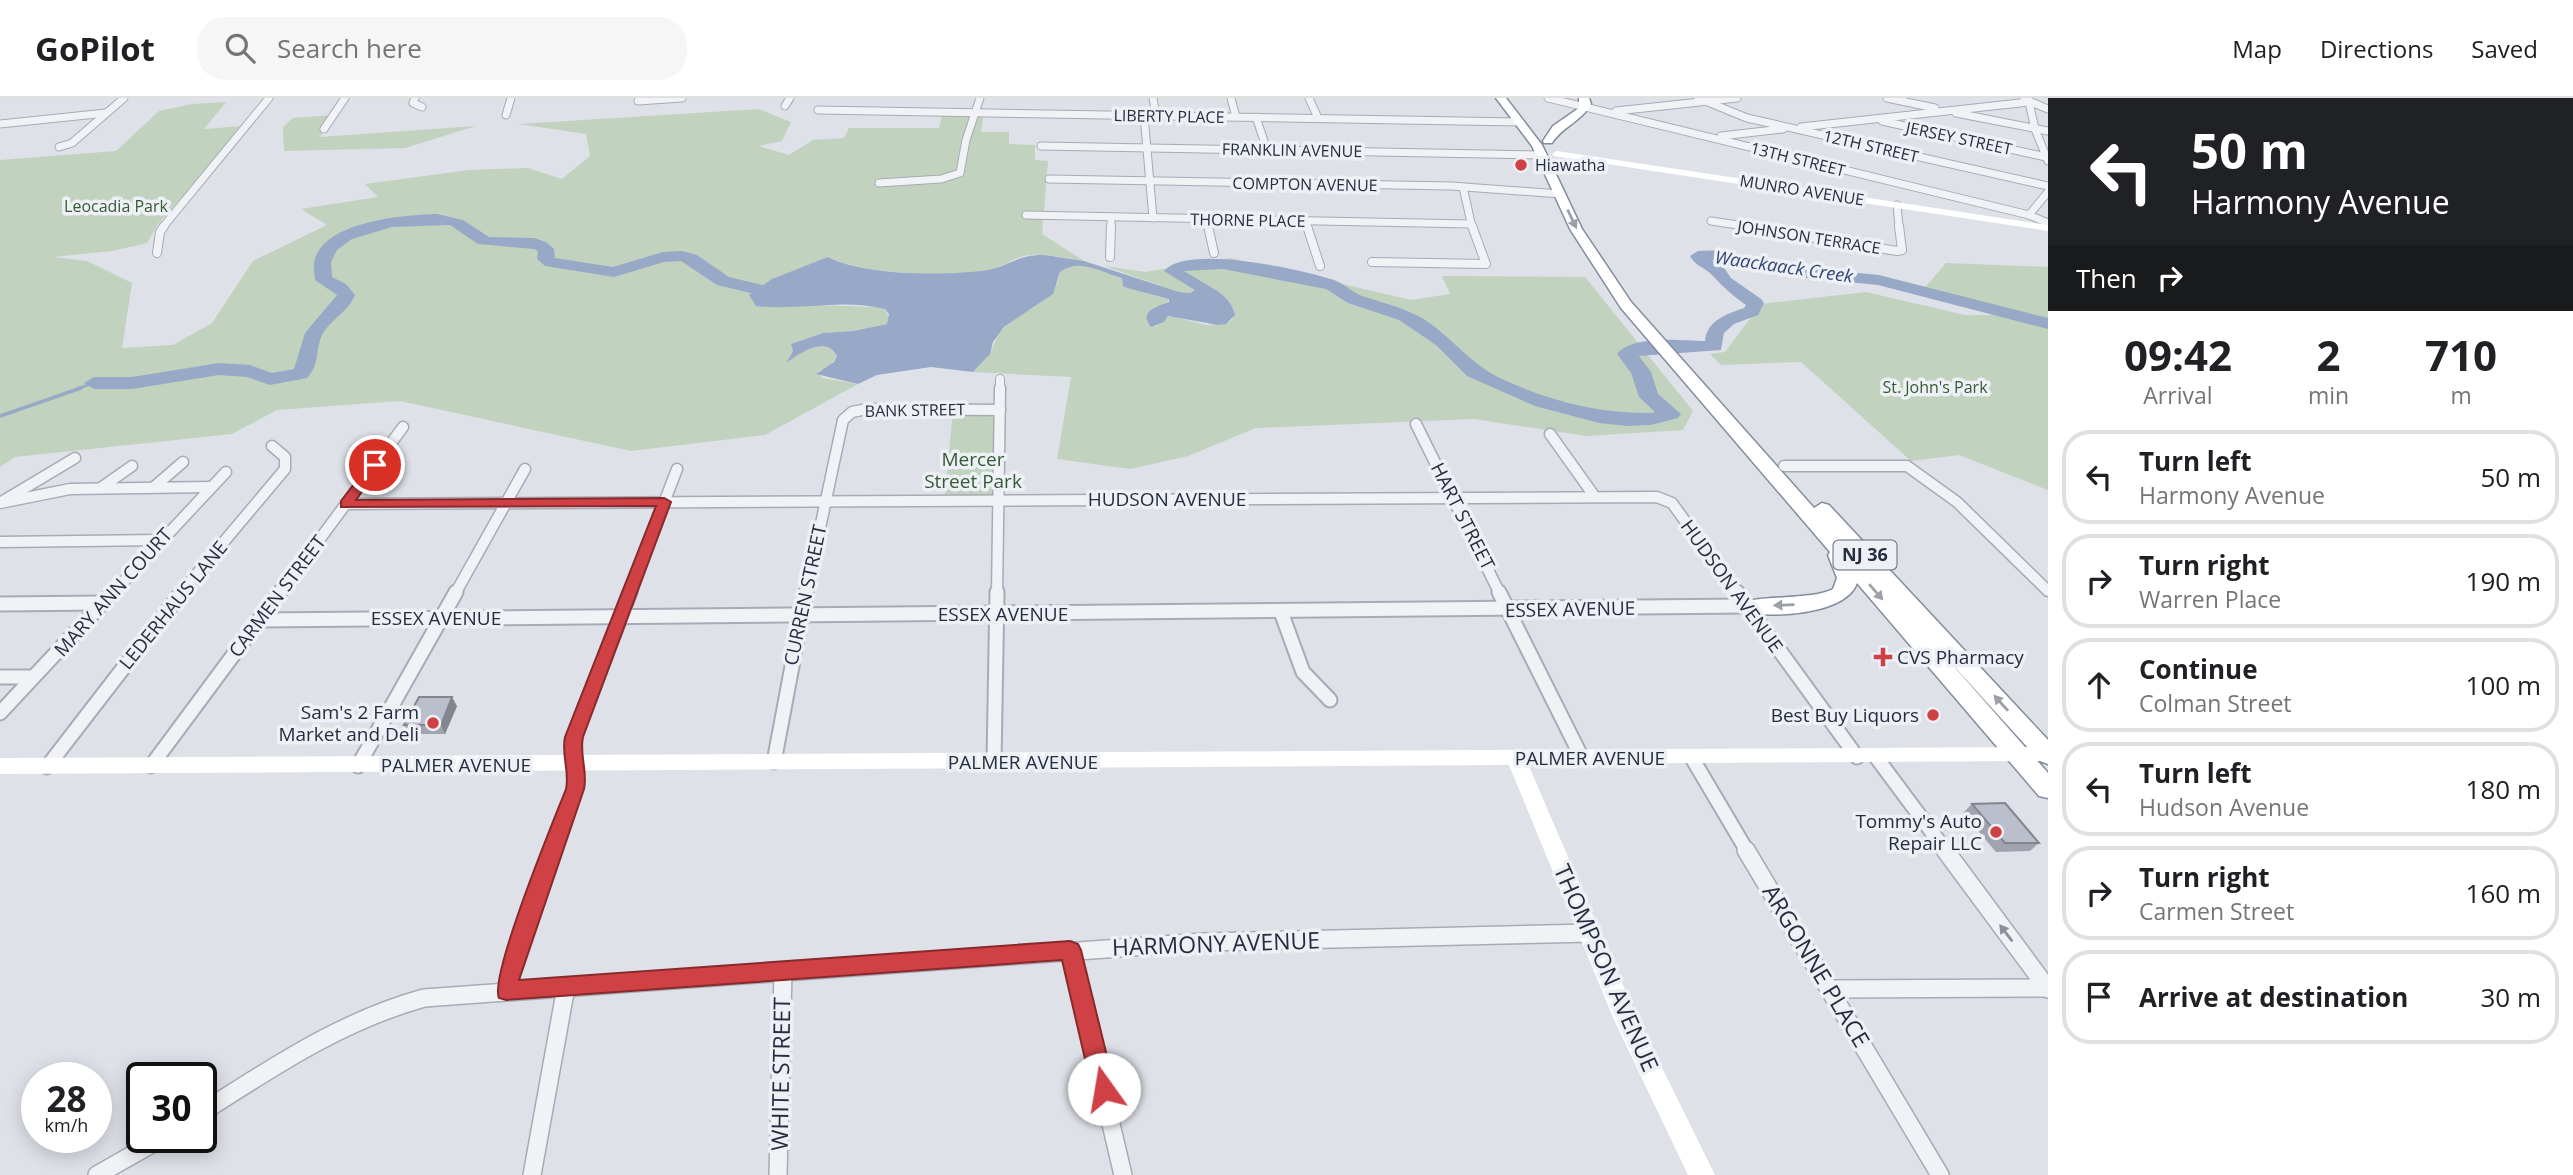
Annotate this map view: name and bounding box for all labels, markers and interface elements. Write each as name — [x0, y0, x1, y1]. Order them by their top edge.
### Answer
search box — [197, 17, 687, 80]
text: GoPilot — [35, 26, 155, 71]
icon: search — [221, 29, 259, 67]
text: Search here — [277, 30, 422, 66]
text: Map — [2232, 32, 2282, 65]
text: Directions — [2320, 32, 2433, 65]
text: Saved — [2471, 32, 2538, 65]
street label: LIBERTY PLACE — [1113, 104, 1225, 128]
street label: JERSEY STREET — [1902, 116, 2014, 160]
text: 50 m — [2191, 117, 2308, 183]
street label: 12TH STREET — [1821, 124, 1921, 168]
icon: left — [2076, 126, 2167, 217]
street label: 13TH STREET — [1748, 137, 1848, 181]
street label: FRANKLIN AVENUE — [1222, 138, 1362, 162]
place label: Hiawatha — [1535, 154, 1605, 176]
marker: Hiawatha — [1513, 157, 1529, 173]
street label: MUNRO AVENUE — [1738, 169, 1866, 211]
street label: COMPTON AVENUE — [1232, 172, 1378, 196]
text: Harmony Avenue — [2191, 180, 2450, 223]
park label: Leocadia Park — [64, 195, 169, 217]
street label: THORNE PLACE — [1190, 208, 1306, 232]
one-way arrow — [1566, 209, 1578, 229]
street label: JOHNSON TERRACE — [1734, 215, 1882, 259]
water label: Waackaack Creek — [1714, 244, 1856, 288]
icon: right — [2151, 259, 2189, 297]
text: Then — [2076, 260, 2137, 296]
text: 09:42 — [2124, 326, 2232, 383]
text: 2 — [2316, 326, 2341, 383]
text: 710 — [2425, 326, 2497, 383]
park label: St. John's Park — [1882, 376, 1988, 398]
text: Arrival — [2143, 379, 2213, 411]
text: min — [2308, 379, 2349, 411]
text: m — [2450, 379, 2472, 411]
street label: BANK STREET — [865, 398, 966, 422]
pin — [345, 435, 405, 495]
text: Turn left — [2139, 443, 2251, 479]
icon: arrive — [356, 446, 394, 484]
park label: Mercer Street Park — [924, 446, 1022, 494]
street label: HART STREET — [1425, 458, 1501, 575]
icon: left — [2080, 458, 2118, 496]
text: 50 m — [2480, 459, 2541, 495]
text: Harmony Avenue — [2139, 479, 2325, 511]
street label: HUDSON AVENUE — [1088, 486, 1246, 512]
street label: HUDSON AVENUE — [1675, 514, 1789, 658]
street label: MARY ANN COURT — [48, 522, 178, 662]
street label: CURREN STREET — [777, 522, 833, 668]
street label: CARMEN STREET — [222, 529, 332, 662]
street label: LEDERHAUS LANE — [113, 535, 233, 675]
road number: NJ 36 — [1834, 541, 1896, 570]
text: Turn right — [2139, 547, 2270, 583]
icon: right — [2080, 562, 2118, 600]
text: 190 m — [2466, 563, 2541, 599]
one-way arrow — [1868, 583, 1884, 601]
text: Warren Place — [2139, 583, 2281, 615]
street label: ESSEX AVENUE — [1505, 595, 1635, 623]
one-way arrow — [1773, 599, 1795, 611]
street label: ESSEX AVENUE — [938, 601, 1068, 627]
street label: ESSEX AVENUE — [371, 605, 501, 631]
place label: CVS Pharmacy — [1897, 644, 2024, 670]
marker: CVS Pharmacy — [1875, 649, 1891, 665]
text: Continue — [2139, 651, 2258, 687]
icon: ahead — [2080, 666, 2118, 704]
text: 100 m — [2466, 667, 2541, 703]
text: Colman Street — [2139, 687, 2292, 719]
one-way arrow — [1993, 694, 2009, 712]
place label: Sam's 2 Farm Market and Deli — [278, 699, 419, 747]
place label: Best Buy Liquors — [1771, 702, 1919, 728]
marker: Best Buy Liquors — [1925, 707, 1941, 723]
marker: Sam's 2 Farm Market and Deli — [425, 715, 441, 731]
street label: PALMER AVENUE — [1515, 745, 1665, 771]
street label: PALMER AVENUE — [948, 749, 1098, 775]
street label: PALMER AVENUE — [381, 752, 531, 778]
text: Turn left — [2139, 755, 2251, 791]
icon: left — [2080, 770, 2118, 808]
text: 180 m — [2466, 771, 2541, 807]
text: Hudson Avenue — [2139, 791, 2309, 823]
place label: Tommy's Auto Repair LLC — [1855, 808, 1982, 856]
marker: Tommy's Auto Repair LLC — [1988, 824, 2004, 840]
street label: THOMPSON AVENUE — [1547, 859, 1667, 1076]
text: Turn right — [2139, 859, 2270, 895]
icon: right — [2080, 874, 2118, 912]
text: 160 m — [2466, 875, 2541, 911]
street label: ARGONNE PLACE — [1756, 878, 1878, 1053]
text: Carmen Street — [2139, 895, 2294, 927]
street label: HARMONY AVENUE — [1111, 923, 1321, 963]
one-way arrow — [2000, 924, 2014, 942]
icon: arrive — [2080, 978, 2118, 1016]
text: Arrive at destination — [2139, 979, 2408, 1015]
text: 30 m — [2480, 979, 2541, 1015]
street label: WHITE STREET — [763, 997, 797, 1151]
position arrow — [1067, 1052, 1141, 1126]
speed limit sign: 30 — [126, 1062, 217, 1153]
text: 28 — [46, 1075, 87, 1122]
text: km/h — [45, 1113, 88, 1137]

